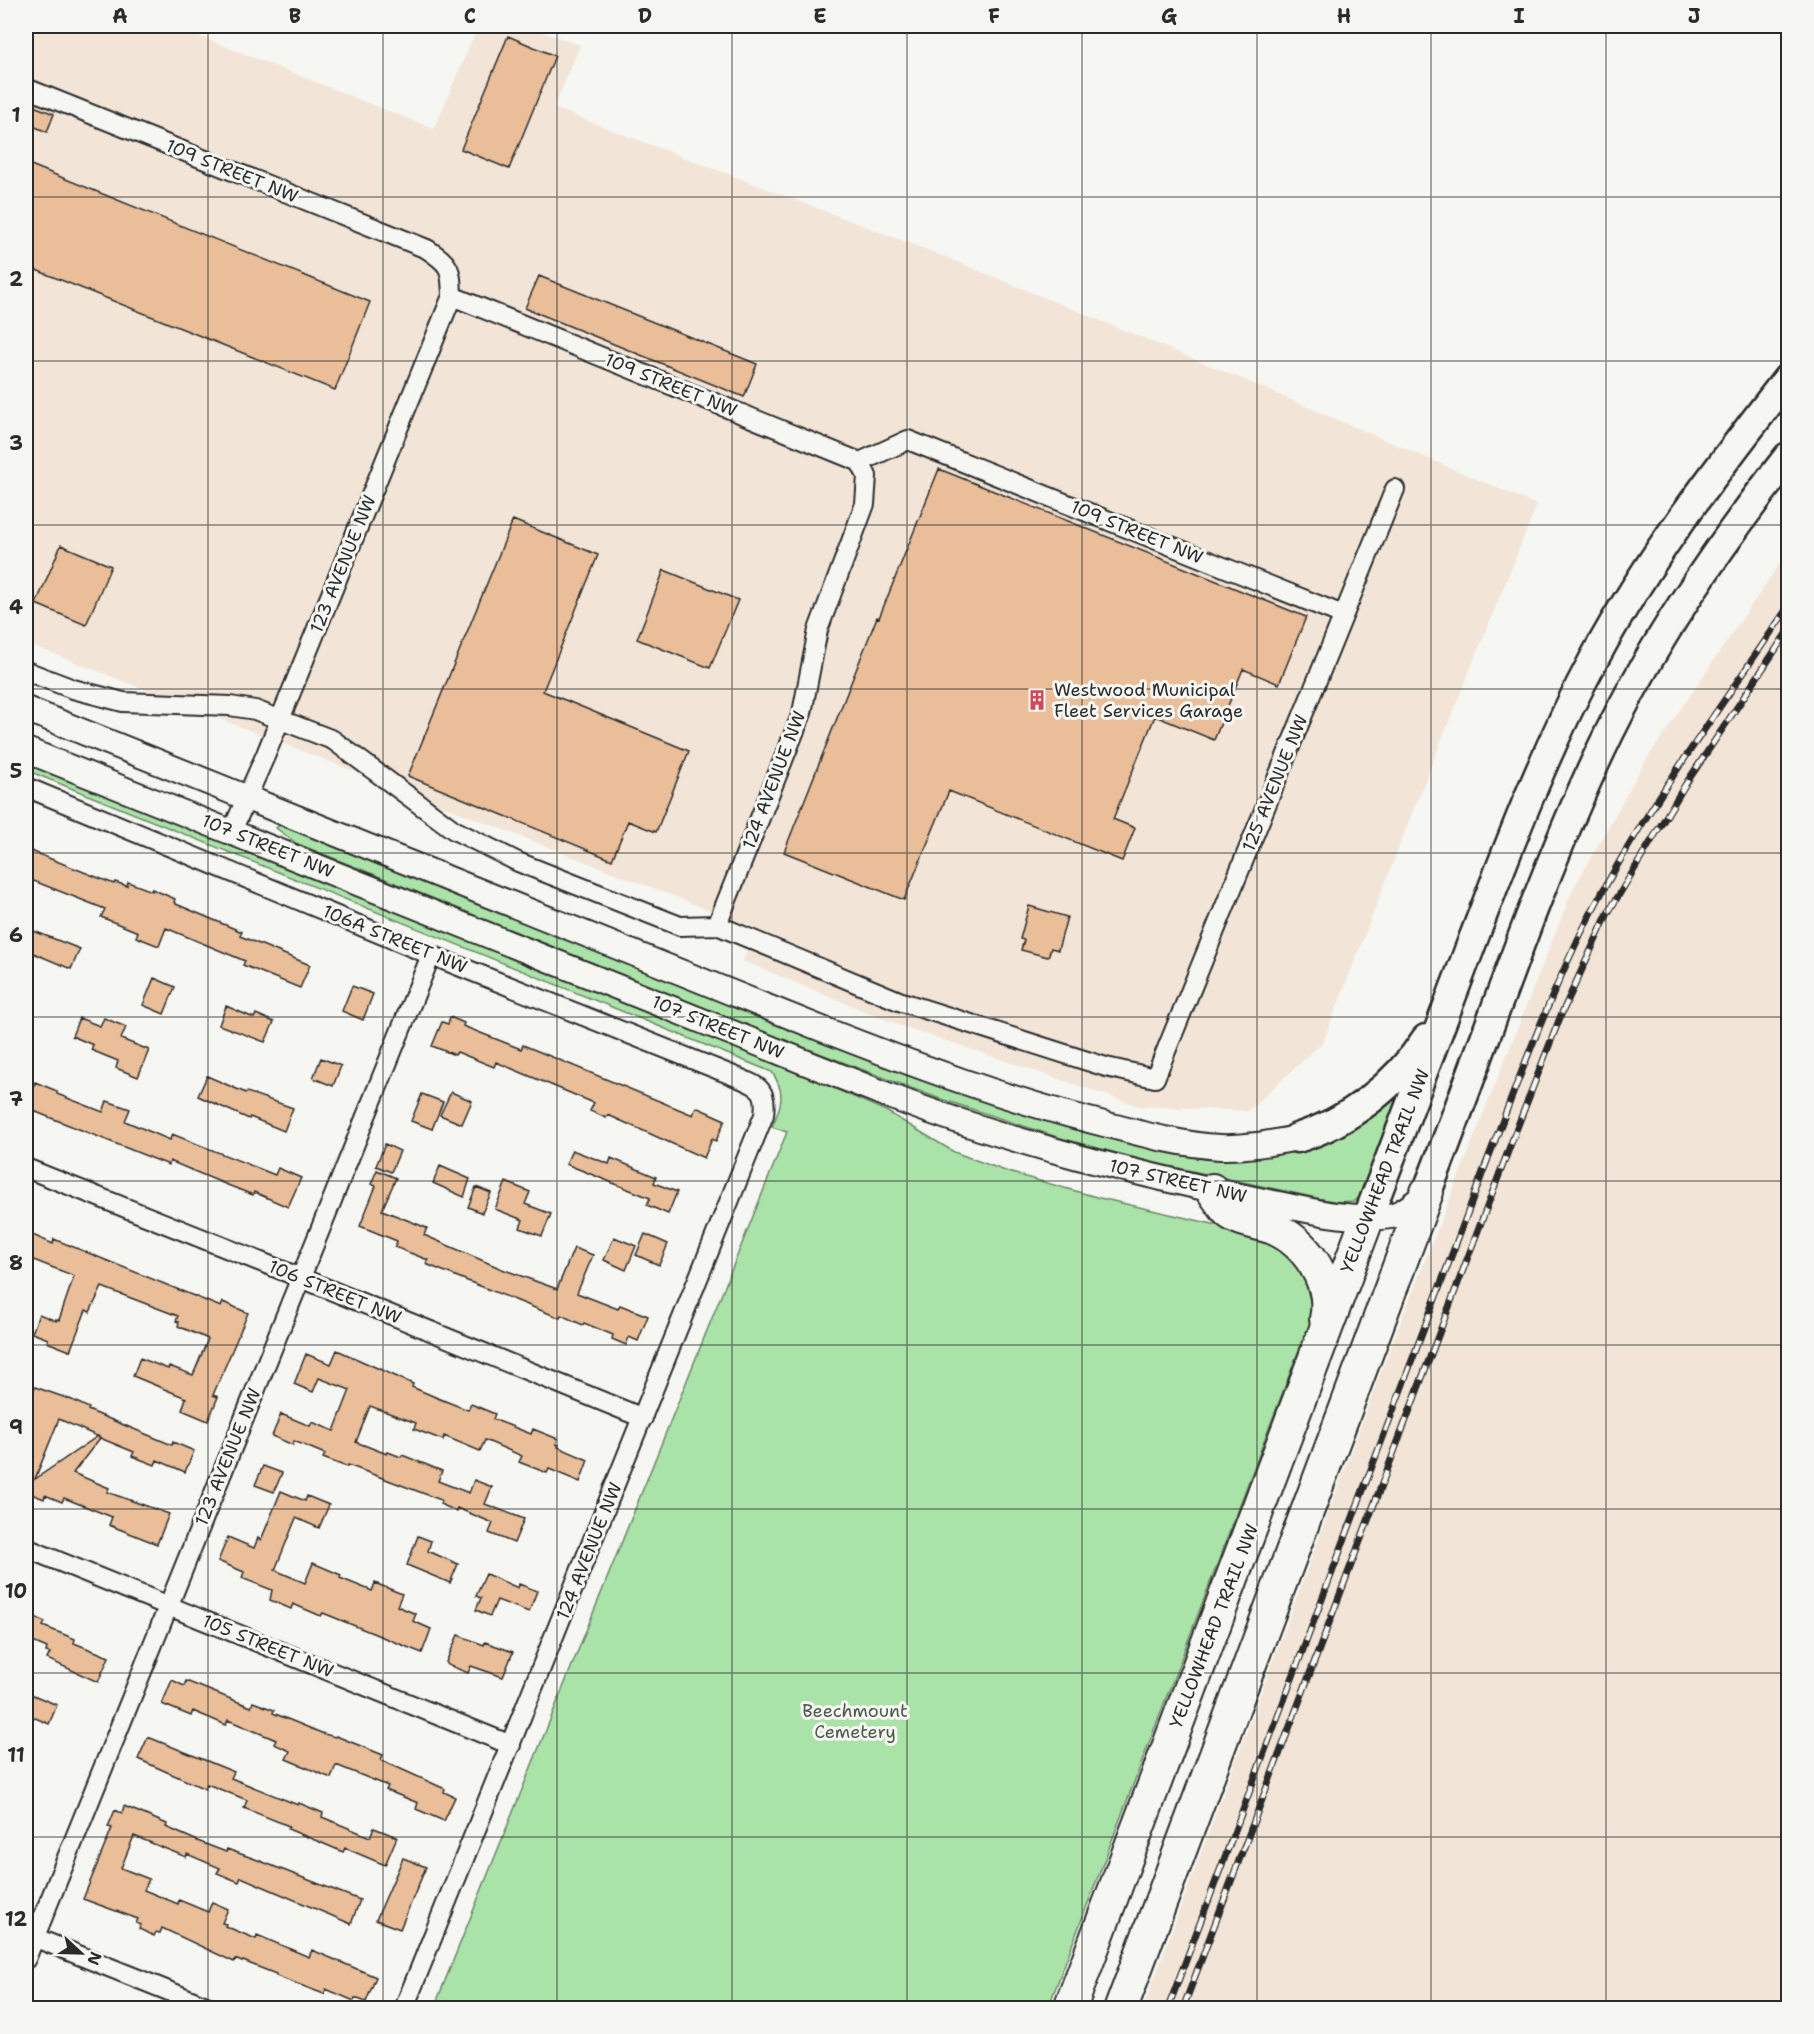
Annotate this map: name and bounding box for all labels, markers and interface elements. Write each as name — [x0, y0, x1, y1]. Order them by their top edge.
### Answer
text: A — [112, 3, 128, 29]
text: B — [289, 3, 301, 29]
text: C — [464, 3, 476, 29]
text: D — [638, 3, 652, 29]
text: E — [813, 3, 827, 29]
text: F — [988, 3, 1000, 29]
text: G — [1161, 3, 1177, 29]
text: H — [1337, 3, 1351, 29]
text: I — [1513, 3, 1525, 29]
text: J — [1688, 3, 1701, 29]
text: 1 — [11, 102, 21, 128]
street label: 109 STREET NW — [162, 133, 302, 209]
text: 2 — [9, 266, 23, 292]
street label: 109 STREET NW — [601, 347, 741, 423]
text: 3 — [9, 430, 23, 456]
street label: 123 AVENUE NW — [304, 492, 382, 636]
street label: 109 STREET NW — [1067, 494, 1207, 570]
text: 4 — [9, 594, 23, 620]
place label: Westwood Municipal Fleet Services Garage — [1054, 678, 1243, 723]
building icon: Westwood Municipal Fleet Services Garage — [1025, 688, 1049, 712]
street label: 124 AVENUE NW — [737, 707, 811, 853]
street label: 125 AVENUE NW — [1237, 711, 1313, 855]
text: 5 — [10, 758, 22, 784]
street label: 107 STREET NW — [198, 809, 338, 883]
street label: 106A STREET NW — [319, 899, 471, 979]
text: 6 — [9, 922, 23, 948]
street label: 107 STREET NW — [648, 990, 788, 1064]
street label: YELLOWHEAD TRAIL NW — [1335, 1065, 1435, 1277]
text: 7 — [9, 1086, 23, 1112]
street label: 107 STREET NW — [1107, 1154, 1249, 1208]
text: 8 — [9, 1250, 23, 1276]
street label: 106 STREET NW — [265, 1254, 405, 1330]
street label: 123 AVENUE NW — [189, 1385, 267, 1529]
text: 9 — [9, 1414, 23, 1440]
street label: 124 AVENUE NW — [550, 1479, 628, 1623]
street label: YELLOWHEAD TRAIL NW — [1164, 1520, 1264, 1732]
text: 10 — [5, 1578, 27, 1604]
street label: 105 STREET NW — [199, 1609, 337, 1683]
park label: Beechmount Cemetery — [802, 1699, 908, 1744]
text: 11 — [7, 1742, 25, 1768]
text: 12 — [5, 1906, 27, 1932]
north arrow — [51, 1923, 111, 1983]
text: N — [82, 1949, 107, 1968]

